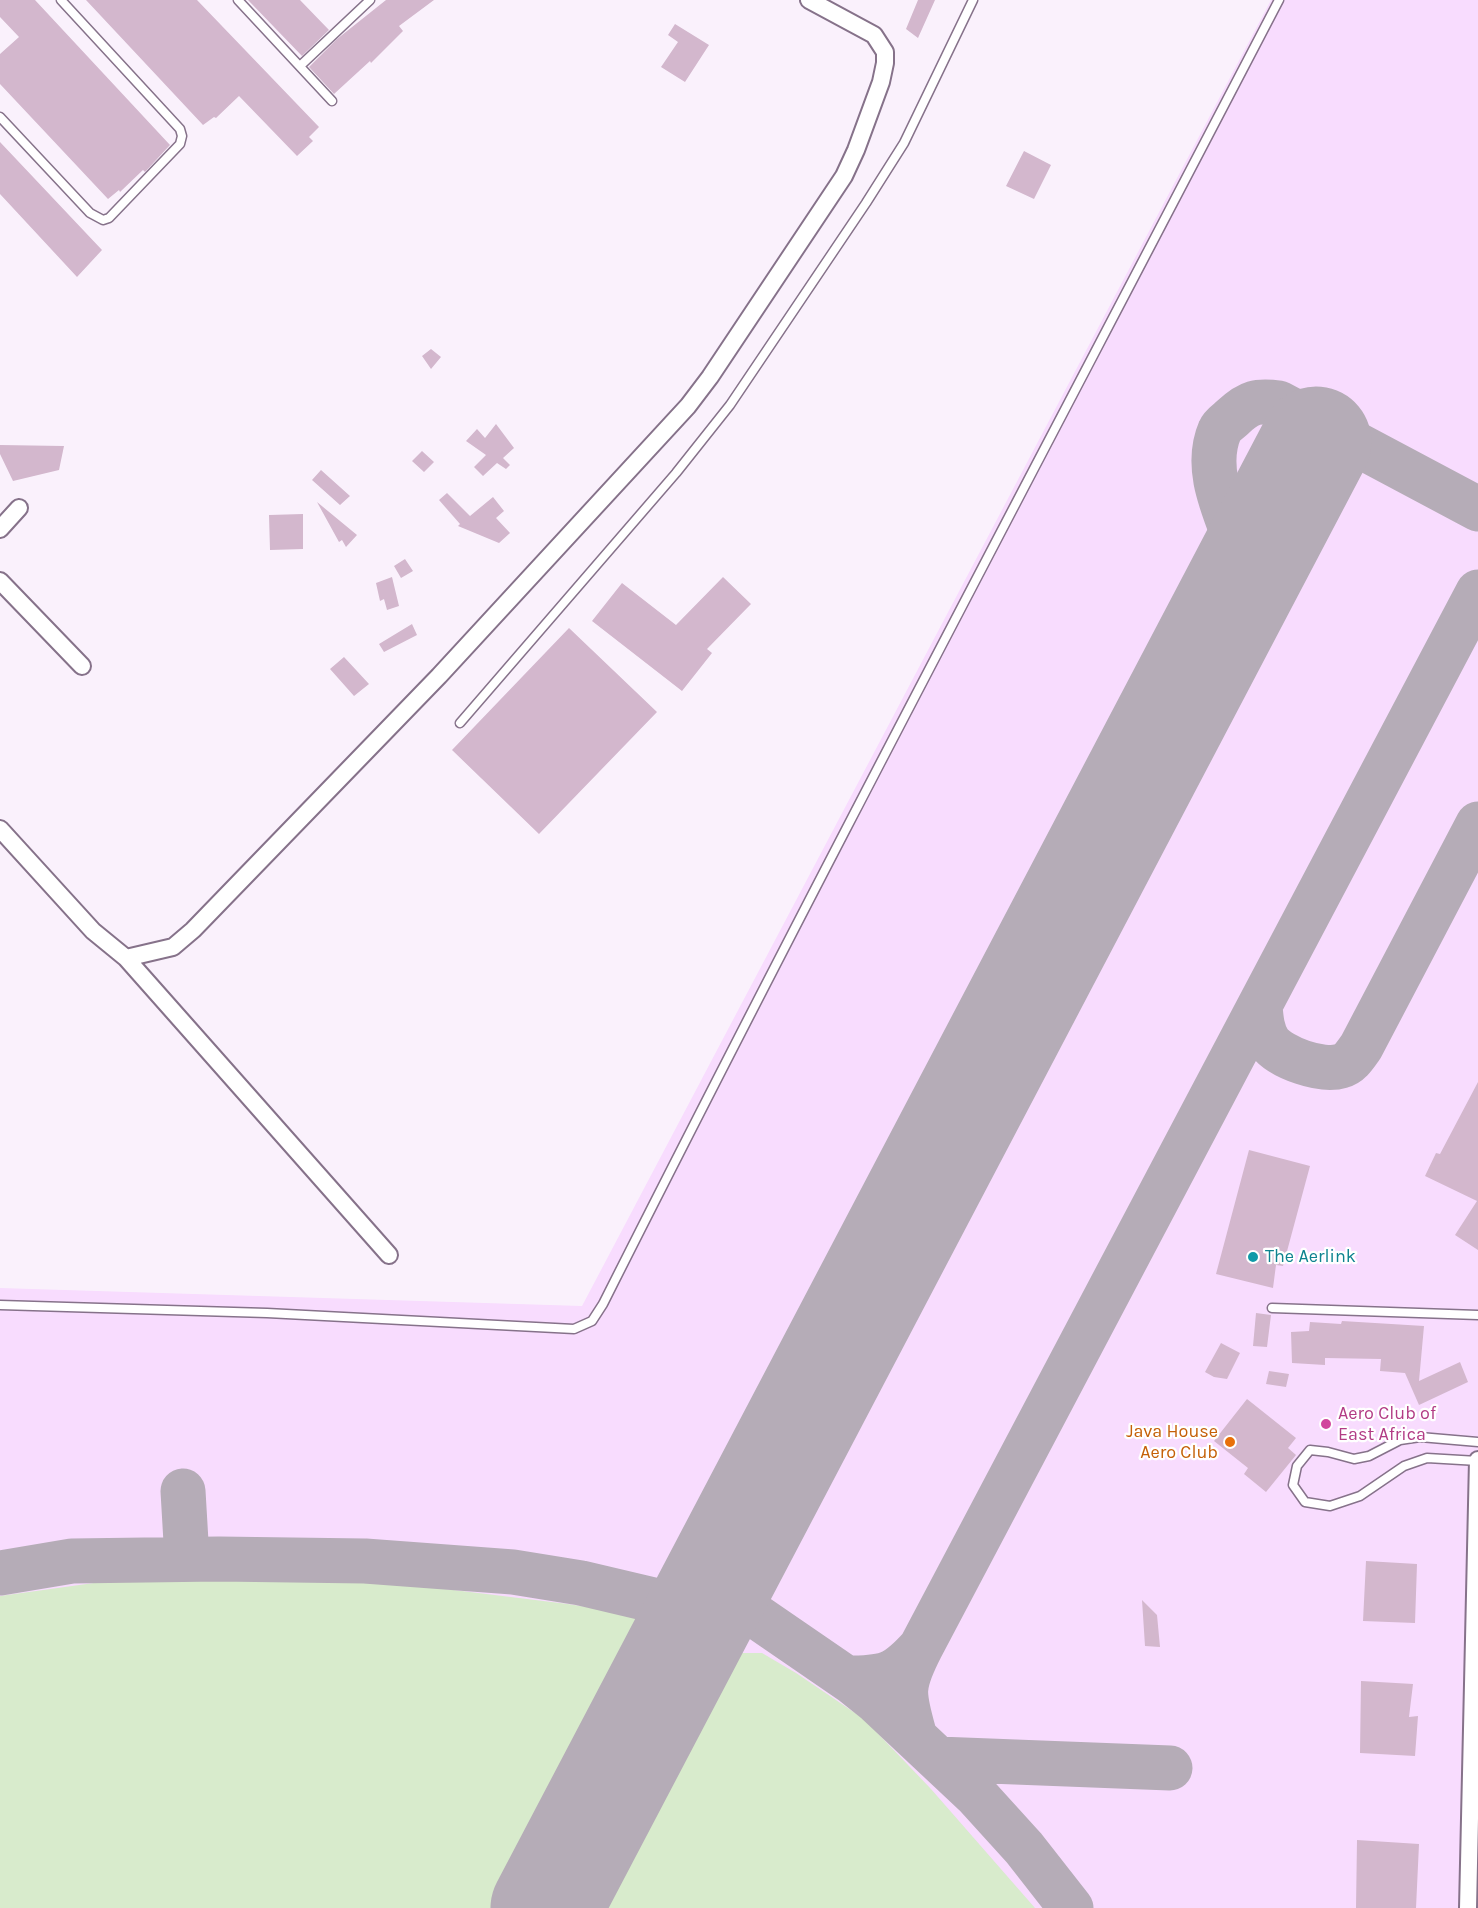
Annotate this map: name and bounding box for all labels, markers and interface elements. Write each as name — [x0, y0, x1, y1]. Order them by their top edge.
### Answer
place label: The Aerlink — [1265, 1246, 1356, 1268]
marker: The Aerlink — [1246, 1250, 1260, 1264]
place label: Aero Club of East Africa — [1338, 1403, 1436, 1446]
marker: Aero Club of East Africa — [1319, 1417, 1333, 1431]
place label: Java House Aero Club — [1126, 1421, 1218, 1464]
marker: Java House Aero Club — [1223, 1435, 1237, 1449]

